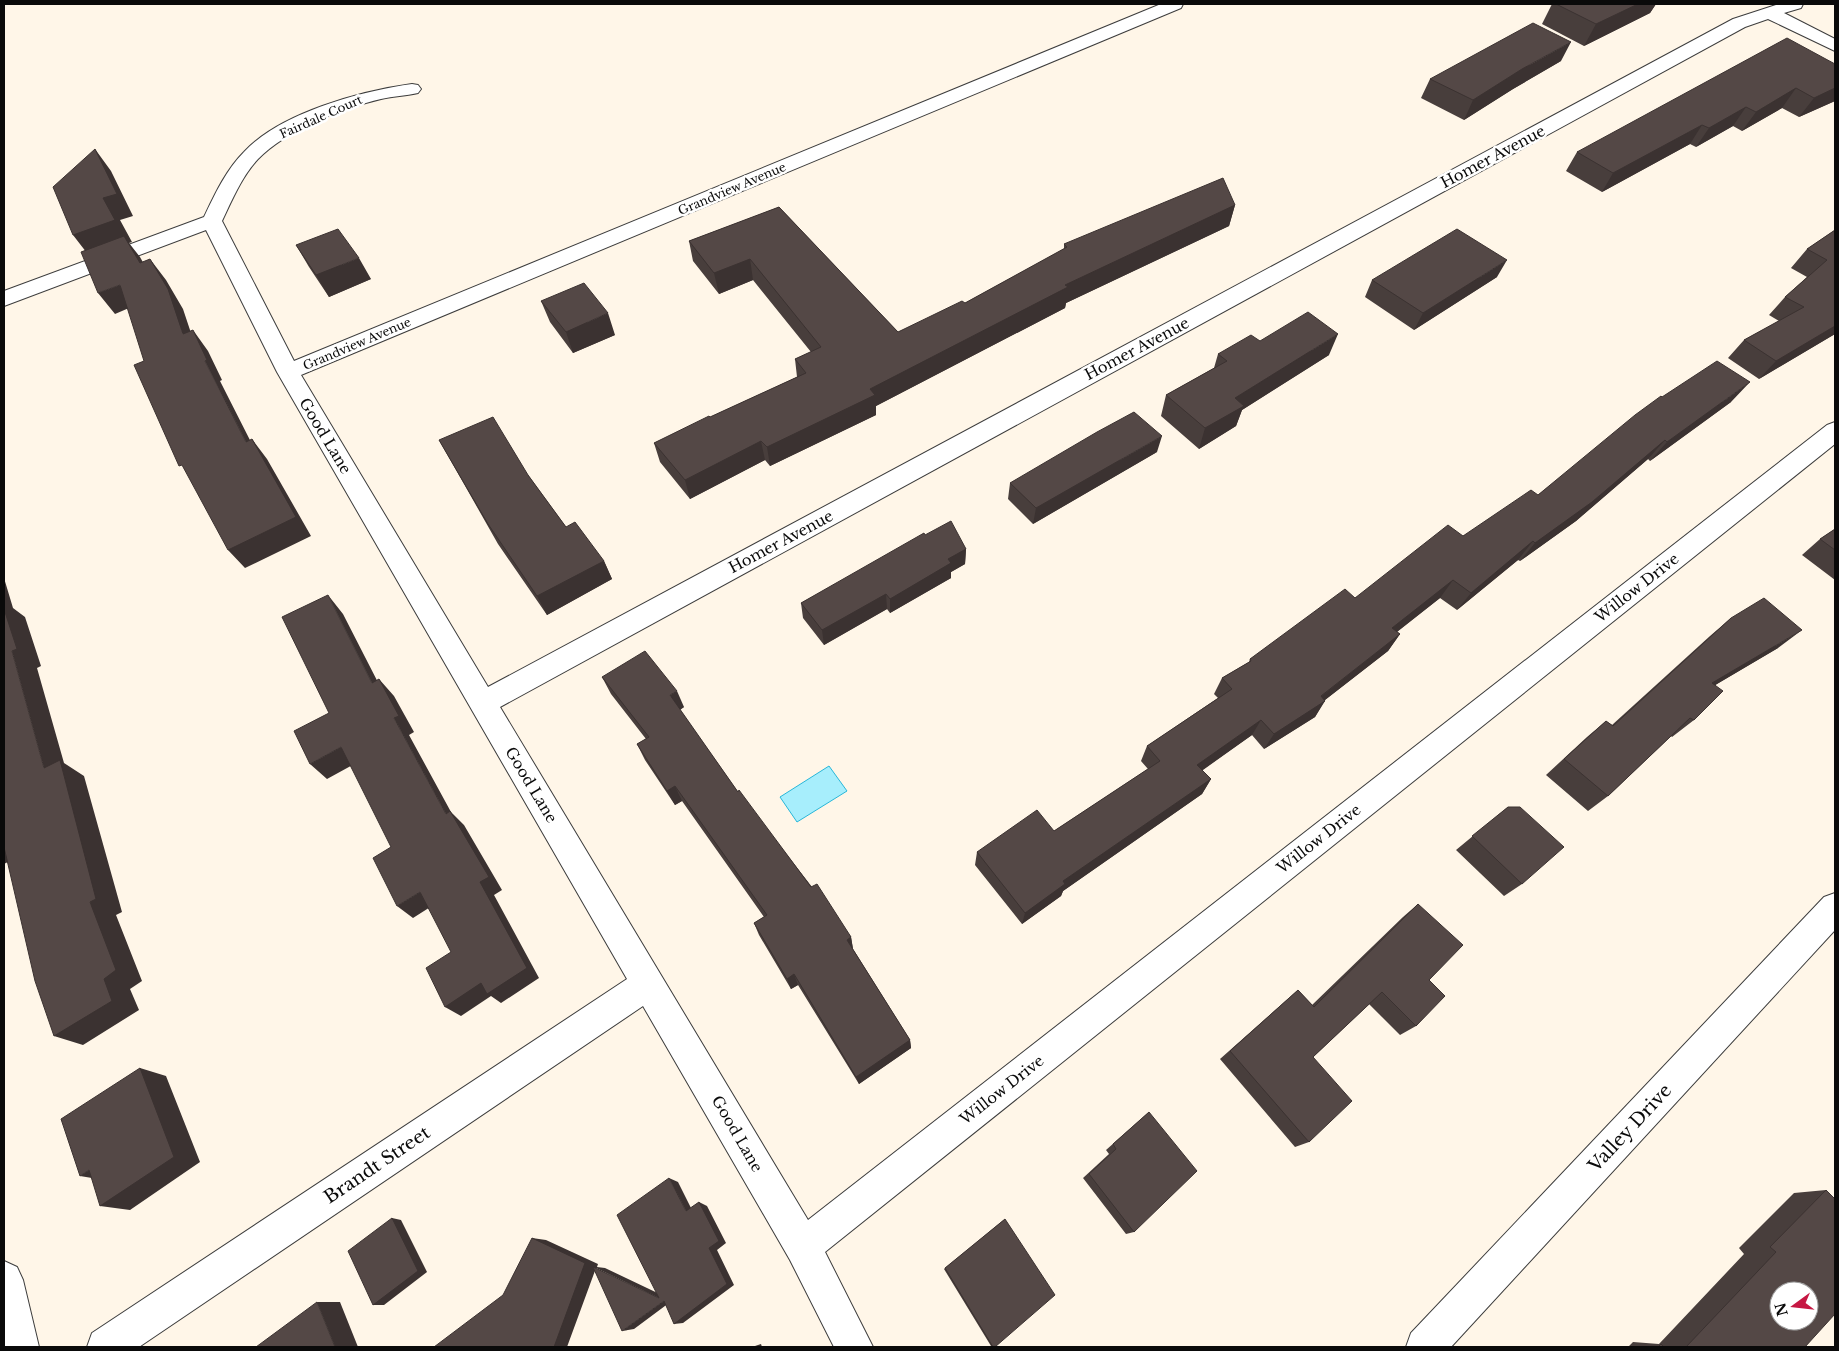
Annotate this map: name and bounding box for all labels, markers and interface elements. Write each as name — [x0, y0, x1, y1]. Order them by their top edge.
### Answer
street label: Fairdale Court — [277, 91, 365, 141]
street label: Homer Avenue — [1437, 121, 1548, 192]
street label: Grandview Avenue — [676, 159, 788, 218]
street label: Homer Avenue — [1081, 313, 1192, 384]
street label: Grandview Avenue — [301, 314, 413, 373]
street label: Good Lane — [295, 394, 356, 477]
street label: Homer Avenue — [725, 506, 836, 577]
street label: Willow Drive — [1590, 549, 1683, 627]
street label: Good Lane — [501, 743, 562, 826]
street label: Willow Drive — [1272, 800, 1365, 878]
street label: Willow Drive — [955, 1051, 1048, 1129]
street label: Valley Drive — [1583, 1080, 1676, 1177]
street label: Good Lane — [708, 1092, 767, 1175]
street label: Brandt Street — [320, 1121, 434, 1209]
north arrow — [1769, 1281, 1819, 1331]
text: N — [1771, 1301, 1792, 1318]

